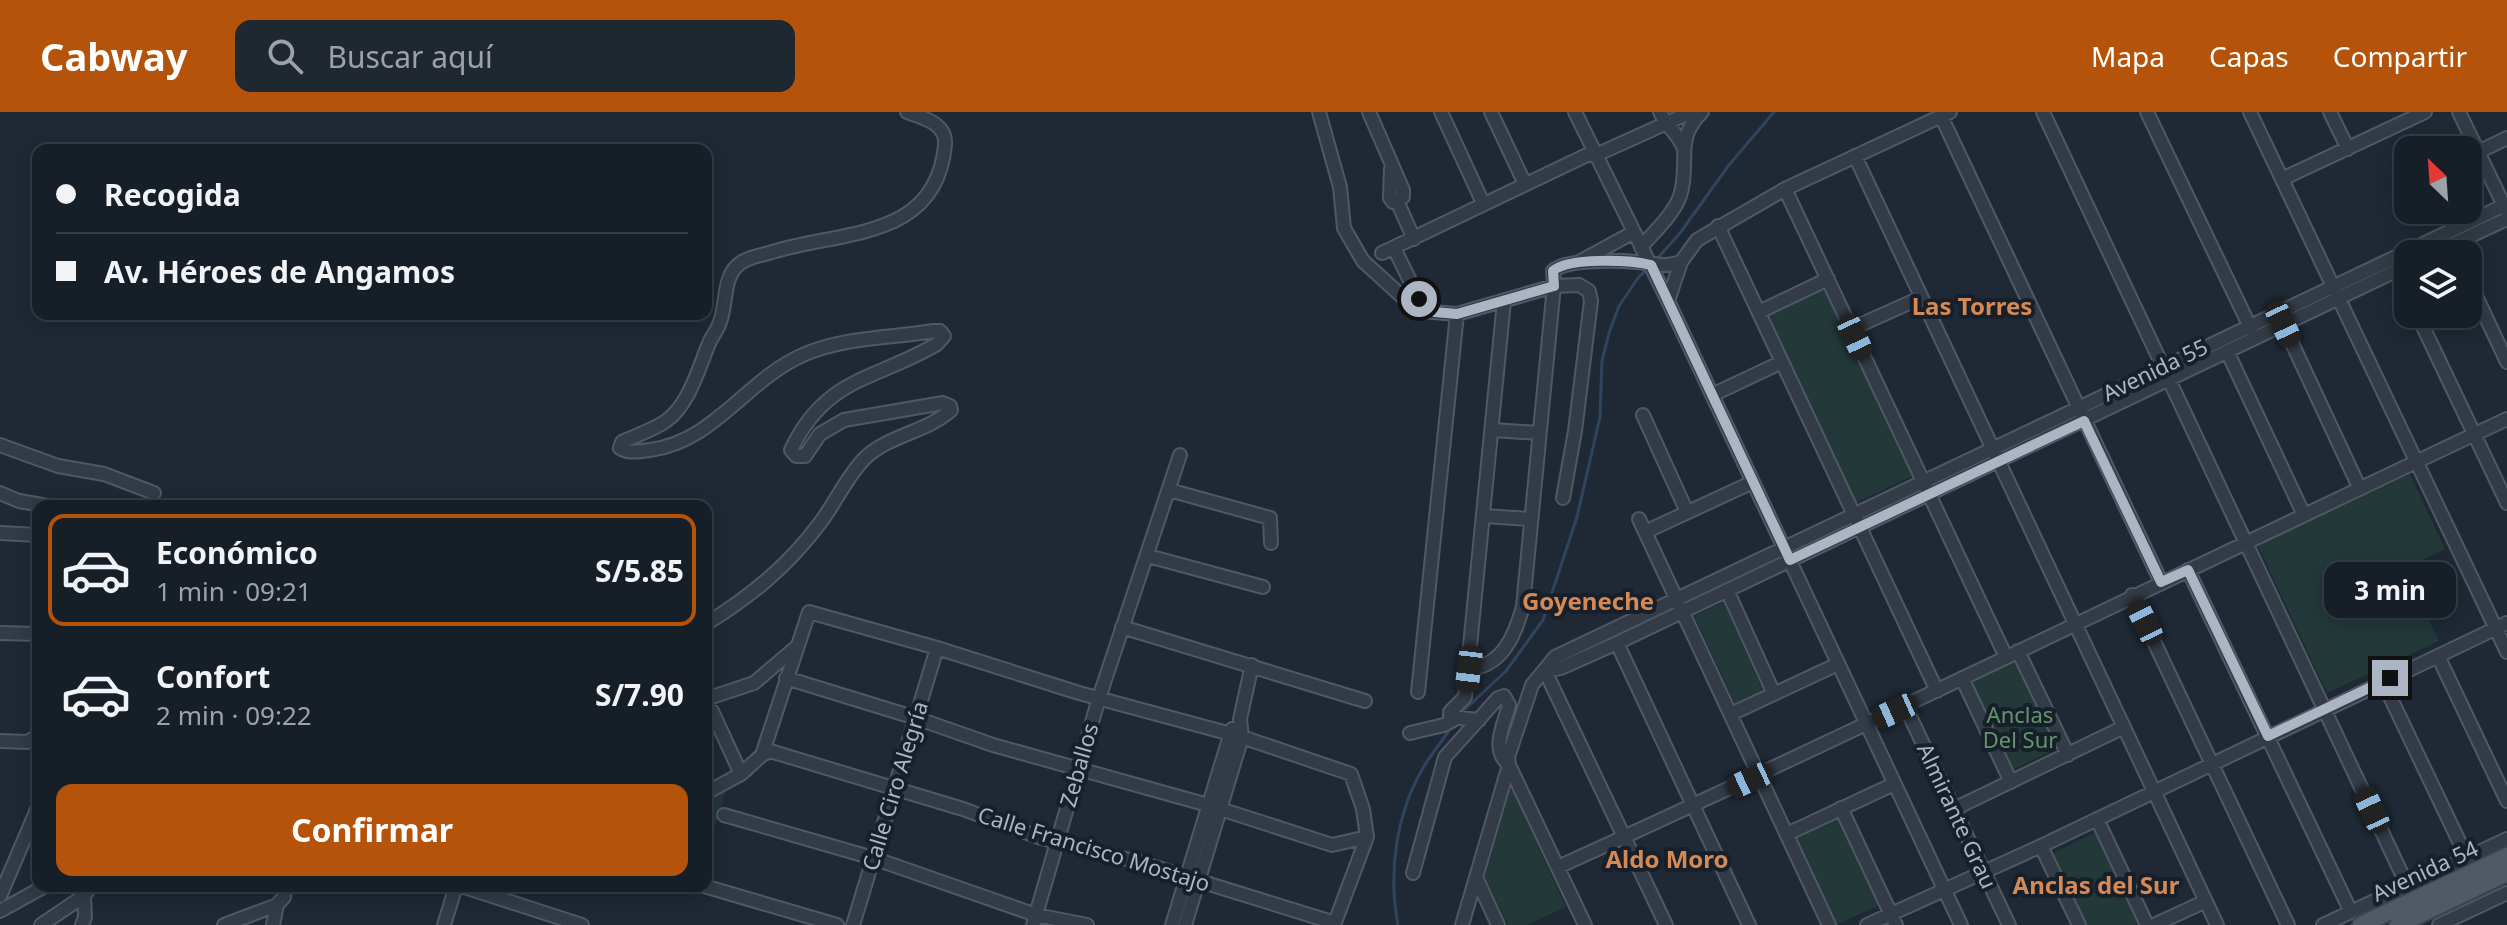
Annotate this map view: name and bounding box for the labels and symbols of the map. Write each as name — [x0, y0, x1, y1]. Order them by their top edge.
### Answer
north arrow — [2394, 136, 2482, 224]
route start — [1401, 281, 1437, 317]
district label: Las Torres — [1912, 289, 2032, 322]
car — [2262, 297, 2304, 351]
car — [1834, 310, 1876, 364]
street label: Avenida 55 — [2097, 331, 2212, 408]
callout: 3 min — [2324, 562, 2456, 618]
district label: Goyeneche — [1522, 584, 1654, 617]
car — [2124, 595, 2166, 649]
car — [1454, 644, 1484, 694]
route end — [2372, 660, 2408, 696]
car — [1868, 690, 1922, 732]
street label: Calle Ciro Alegría — [854, 697, 934, 874]
park label: Anclas Del Sur — [1983, 699, 2057, 754]
street label: Zeballos — [1052, 719, 1104, 810]
street label: Almirante Grau — [1911, 738, 2005, 893]
car — [1723, 759, 1777, 801]
car — [2351, 783, 2393, 837]
street label: Calle Francisco Mostajo — [975, 798, 1214, 898]
street label: Avenida 54 — [2367, 832, 2483, 908]
district label: Aldo Moro — [1605, 842, 1729, 875]
district label: Anclas del Sur — [2013, 868, 2180, 901]

